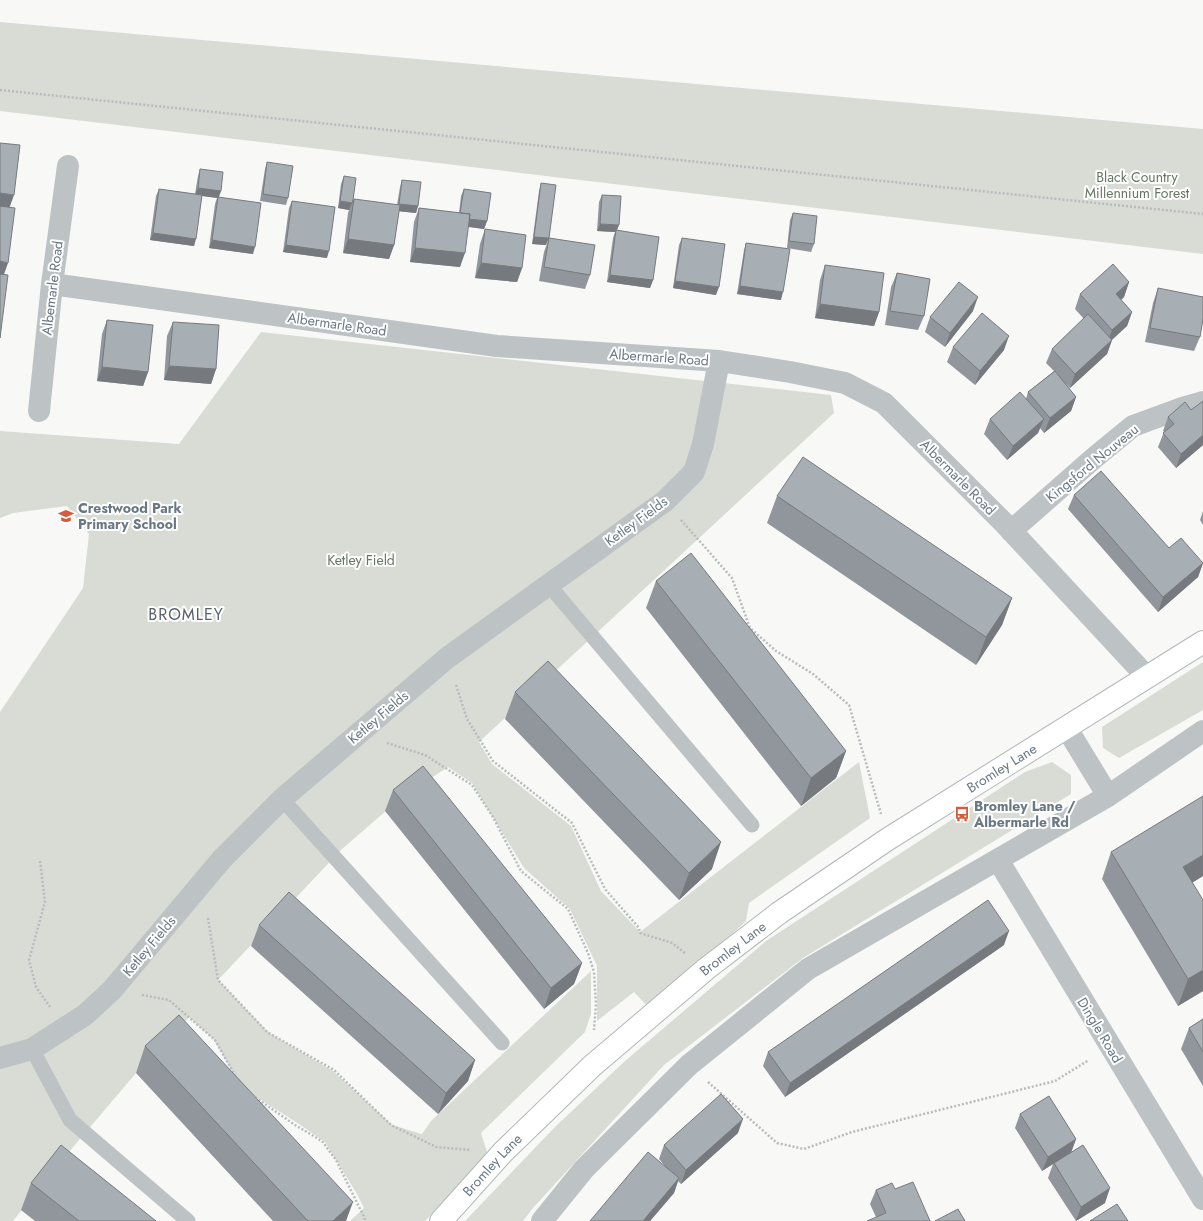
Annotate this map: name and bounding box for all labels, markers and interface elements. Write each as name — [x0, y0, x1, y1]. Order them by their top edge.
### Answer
park label: Black Country Millennium Forest — [1085, 167, 1190, 203]
street label: Albemarle Road — [36, 240, 68, 336]
street label: Albermarle Road — [286, 307, 388, 341]
street label: Albermarle Road — [609, 344, 709, 370]
street label: Kingsford Nouveau — [1041, 419, 1143, 507]
street label: Albermarle Road — [916, 435, 1000, 519]
street label: Ketley Fields — [600, 491, 672, 551]
place label: Crestwood Park Primary School — [78, 498, 182, 534]
school or university icon: Crestwood Park Primary School — [57, 507, 75, 525]
park label: Ketley Field — [327, 550, 395, 570]
district label: BROMLEY — [148, 603, 224, 626]
street label: Ketley Fields — [343, 686, 413, 748]
street label: Bromley Lane — [963, 738, 1041, 797]
place label: Bromley Lane / Albermarle Rd — [973, 796, 1076, 832]
bus stop icon: Bromley Lane / Albermarle Rd — [953, 805, 971, 823]
street label: Ketley Fields — [118, 911, 180, 981]
street label: Bromley Lane — [695, 916, 770, 980]
street label: Dingle Road — [1073, 993, 1127, 1067]
street label: Bromley Lane — [458, 1129, 526, 1201]

